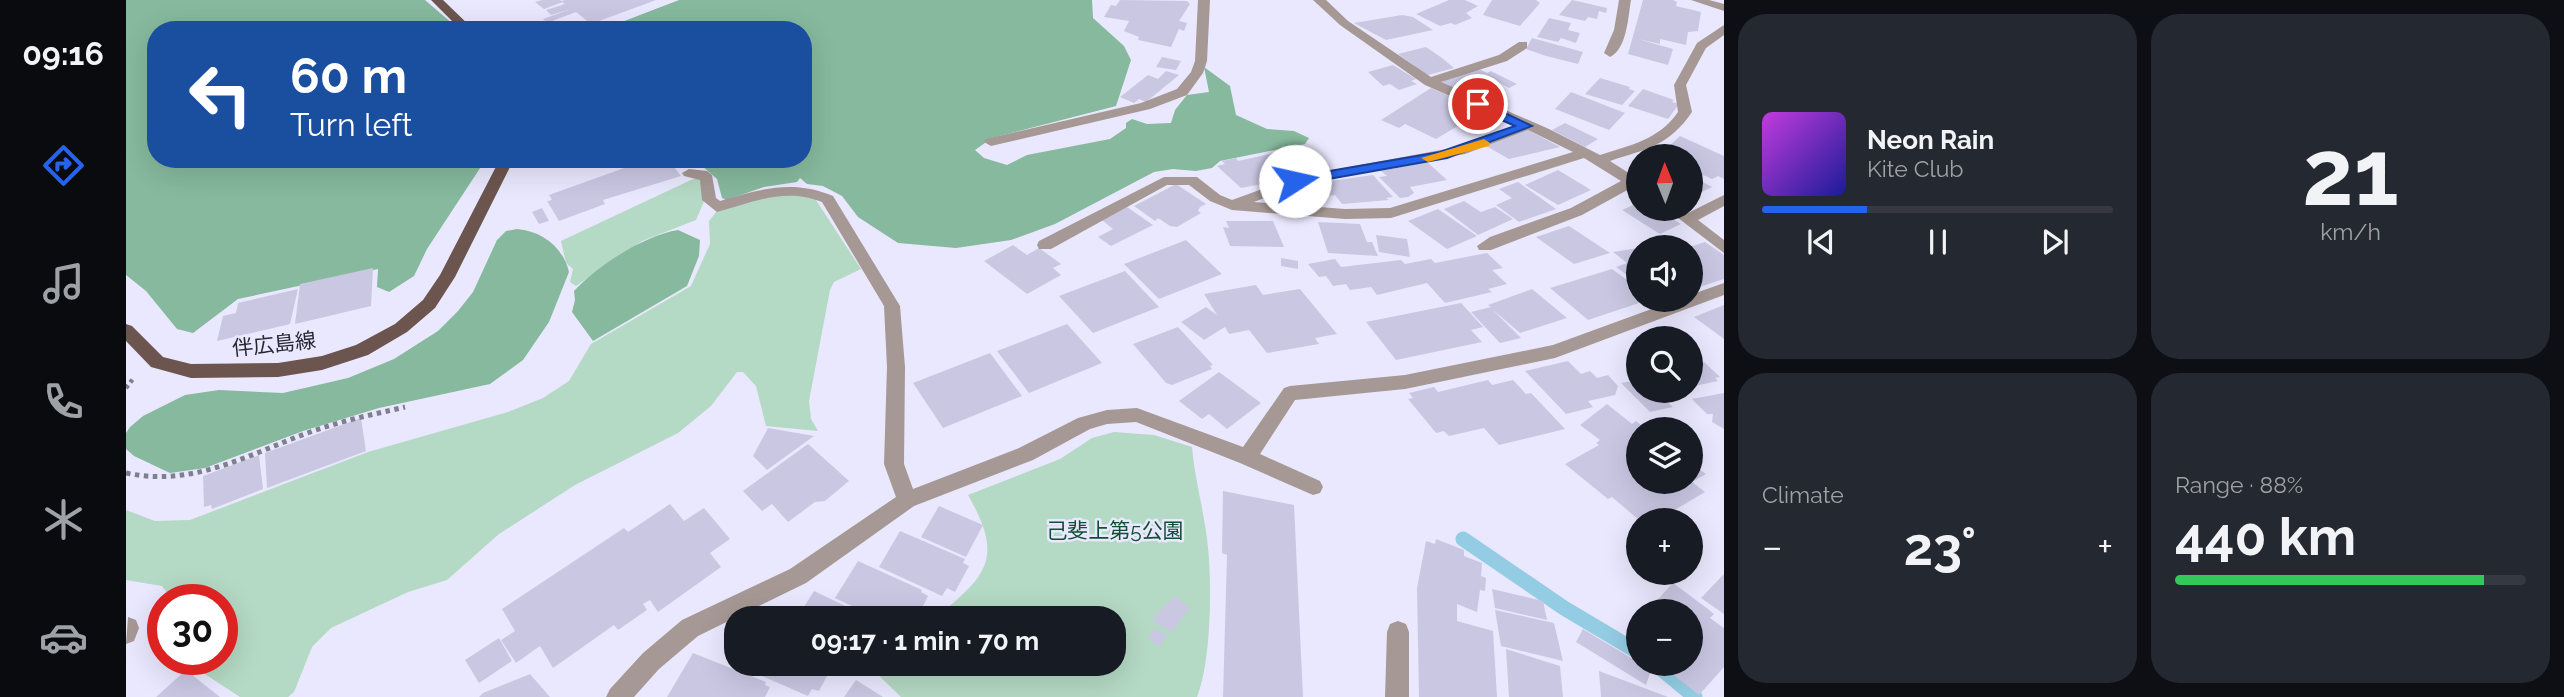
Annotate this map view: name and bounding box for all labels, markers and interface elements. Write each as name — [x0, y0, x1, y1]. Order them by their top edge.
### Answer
text: 09:16 — [22, 35, 104, 72]
text: 60 m — [290, 47, 407, 104]
icon: left — [175, 49, 266, 140]
pin — [1448, 74, 1508, 134]
icon: arrive — [1459, 85, 1497, 123]
text: Turn left — [290, 106, 412, 143]
text: 21 — [2302, 119, 2399, 226]
text: Neon Rain — [1867, 125, 1994, 155]
icon: directions — [39, 141, 88, 190]
position arrow — [1258, 144, 1332, 218]
north arrow — [1626, 144, 1703, 220]
map controls — [1626, 144, 1703, 676]
text: Kite Club — [1867, 155, 1964, 182]
text: km/h — [2320, 218, 2381, 245]
icon: previous — [1802, 223, 1840, 261]
icon: pause — [1919, 223, 1957, 261]
icon: next — [2036, 223, 2074, 261]
button: sound — [1626, 235, 1703, 312]
icon: music — [39, 259, 88, 308]
button: search — [1626, 326, 1703, 403]
street label: 伴広島線 — [231, 327, 317, 361]
icon: phone — [39, 377, 88, 426]
button: layers — [1626, 417, 1703, 494]
text: Range · 88% — [2175, 471, 2303, 498]
text: Climate — [1762, 481, 1844, 508]
icon: climate — [39, 495, 88, 544]
text: 440 km — [2175, 506, 2356, 567]
button: + — [1626, 508, 1703, 585]
text: 23° — [1904, 516, 1976, 577]
park label: 己斐上第5公園 — [1046, 518, 1184, 543]
text: − — [1762, 524, 1782, 569]
text: + — [2097, 524, 2113, 569]
speed limit sign: 30 — [147, 584, 238, 675]
button: − — [1626, 599, 1703, 676]
icon: car — [39, 613, 88, 662]
text: 09:17 · 1 min · 70 m — [811, 626, 1039, 656]

